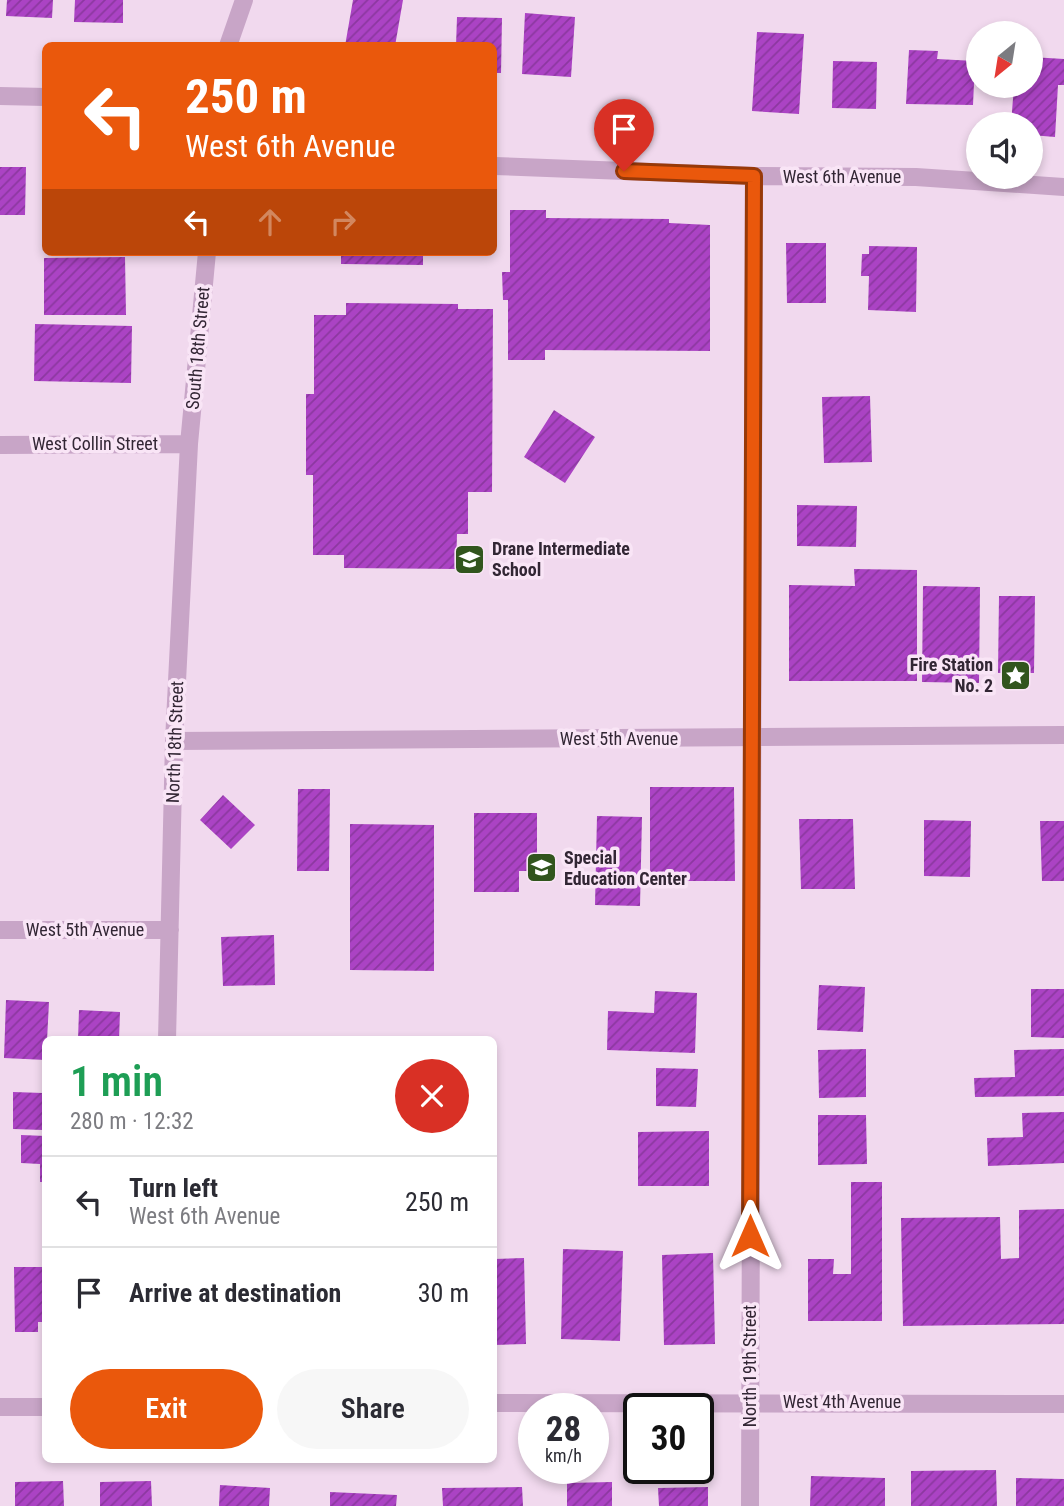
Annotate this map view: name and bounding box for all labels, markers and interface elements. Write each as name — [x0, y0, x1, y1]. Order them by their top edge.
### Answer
north arrow — [966, 21, 1043, 98]
map controls — [966, 21, 1043, 189]
text: 250 m — [185, 68, 307, 125]
icon: left — [70, 70, 161, 161]
pin — [594, 99, 654, 171]
icon: arrive — [605, 110, 643, 148]
button: sound — [966, 112, 1043, 189]
text: West 6th Avenue — [185, 127, 395, 165]
street label: West 6th Avenue — [783, 166, 901, 187]
icon: left — [178, 203, 216, 241]
icon: ahead — [251, 203, 289, 241]
icon: right — [324, 203, 362, 241]
street label: South 18th Street — [182, 286, 213, 410]
street label: West Collin Street — [32, 433, 158, 454]
place label: Drane Intermediate School — [492, 538, 630, 580]
school or university icon: Drane Intermediate School — [452, 542, 486, 576]
place label: Fire Station No. 2 — [910, 654, 993, 696]
place icon: Fire Station No. 2 — [999, 658, 1033, 692]
street label: North 18th Street — [162, 680, 187, 803]
street label: West 5th Avenue — [560, 728, 678, 749]
place label: Special Education Center — [564, 847, 687, 889]
school or university icon: Special Education Center — [524, 851, 558, 885]
street label: West 5th Avenue — [26, 919, 144, 940]
text: 1 min — [70, 1057, 163, 1106]
button: close — [395, 1059, 469, 1133]
text: 280 m · 12:32 — [70, 1108, 194, 1135]
text: Turn left — [129, 1173, 218, 1203]
icon: left — [70, 1183, 108, 1221]
text: 250 m — [405, 1187, 469, 1217]
position arrow — [713, 1199, 787, 1273]
text: West 6th Avenue — [129, 1203, 280, 1230]
icon: arrive — [70, 1274, 108, 1312]
text: Arrive at destination — [129, 1278, 341, 1308]
text: 30 m — [418, 1278, 469, 1308]
street label: North 19th Street — [739, 1305, 760, 1427]
button: Exit — [70, 1369, 263, 1449]
button: Share — [277, 1369, 469, 1449]
street label: West 4th Avenue — [783, 1391, 901, 1412]
speed limit sign: 30 — [623, 1393, 714, 1484]
text: 28 — [546, 1409, 581, 1450]
text: km/h — [545, 1445, 582, 1466]

